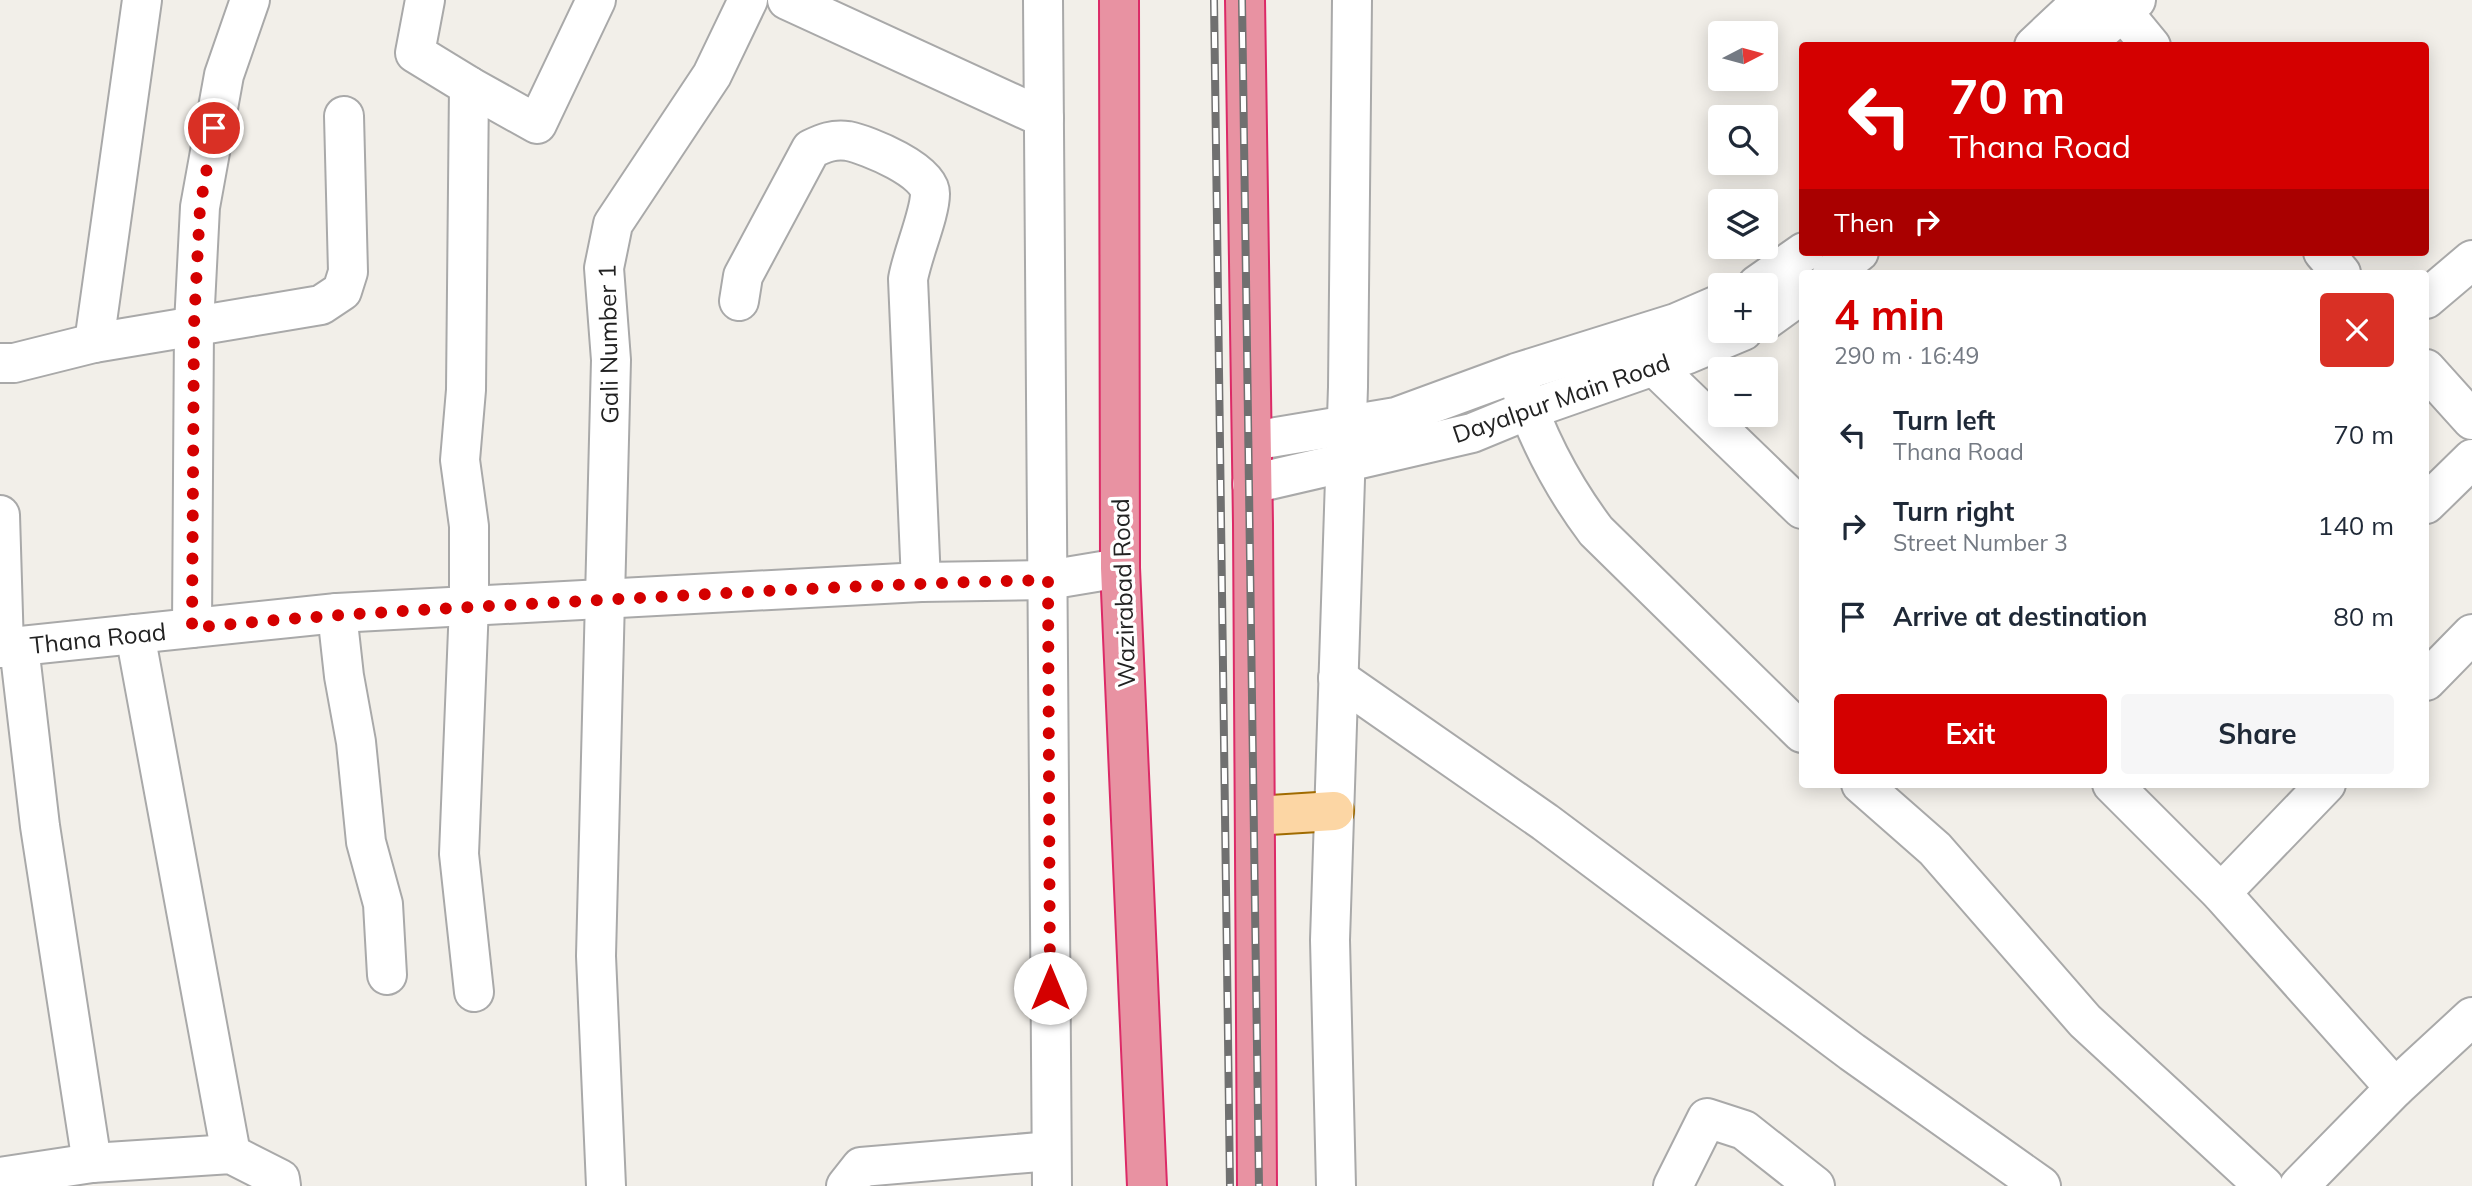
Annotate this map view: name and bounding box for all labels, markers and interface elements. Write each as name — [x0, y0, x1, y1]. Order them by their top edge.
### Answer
north arrow — [1708, 21, 1778, 91]
map controls — [1708, 21, 1778, 427]
text: 70 m — [1949, 65, 2065, 126]
icon: left — [1834, 70, 1925, 161]
pin — [184, 98, 244, 158]
button: search — [1708, 105, 1778, 175]
icon: arrive — [195, 109, 233, 147]
text: Thana Road — [1949, 126, 2131, 166]
button: layers — [1708, 189, 1778, 259]
icon: right — [1908, 203, 1946, 241]
text: Then — [1834, 206, 1894, 239]
street label: Gali Number 1 — [592, 264, 624, 424]
button: + — [1708, 273, 1778, 343]
text: 4 min — [1834, 288, 1945, 341]
button: close — [2320, 293, 2394, 367]
text: 290 m · 16:49 — [1834, 341, 1979, 370]
street label: Dayalpur Main Road — [1448, 347, 1674, 449]
button: − — [1708, 357, 1778, 427]
text: Turn left — [1893, 404, 1995, 437]
icon: left — [1834, 416, 1872, 454]
text: 70 m — [2333, 418, 2394, 451]
text: Thana Road — [1893, 437, 2024, 466]
text: Turn right — [1893, 495, 2014, 528]
street label: Wazirabad Road — [1105, 498, 1141, 688]
icon: right — [1834, 507, 1872, 545]
text: 140 m — [2318, 509, 2394, 542]
text: Street Number 3 — [1893, 528, 2068, 557]
icon: arrive — [1834, 598, 1872, 636]
text: Arrive at destination — [1893, 600, 2148, 633]
text: 80 m — [2333, 600, 2394, 633]
street label: Thana Road — [29, 616, 167, 660]
button: Exit — [1834, 694, 2107, 774]
button: Share — [2121, 694, 2394, 774]
position arrow — [1013, 951, 1087, 1025]

